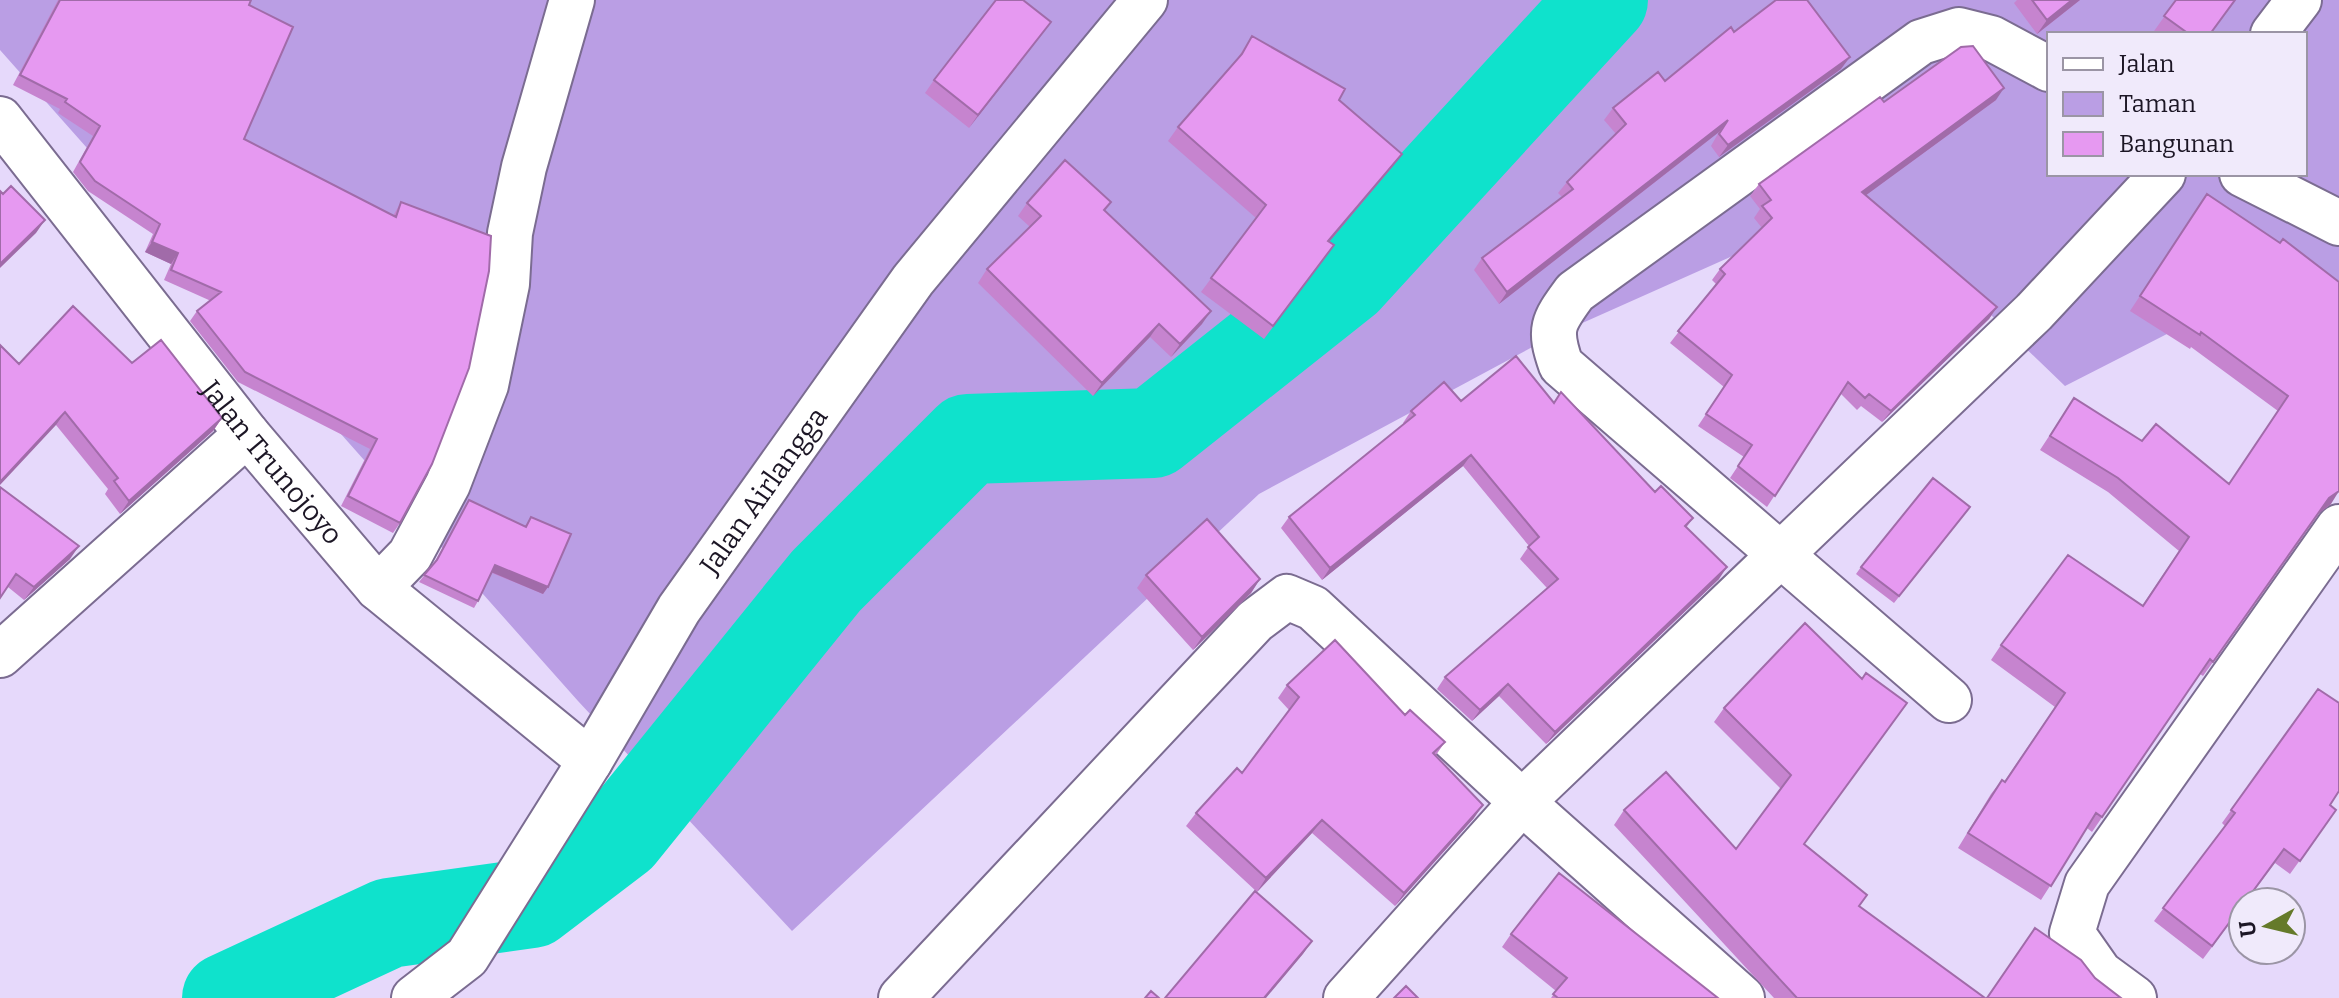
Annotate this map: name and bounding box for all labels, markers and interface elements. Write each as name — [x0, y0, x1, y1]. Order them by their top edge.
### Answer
legend — [2047, 32, 2307, 176]
text: Jalan — [2118, 50, 2174, 78]
text: Taman — [2119, 90, 2196, 118]
text: Bangunan — [2119, 130, 2234, 158]
street label: Jalan Trunojoyo — [194, 373, 349, 551]
street label: Jalan Airlangga — [693, 401, 834, 581]
north arrow — [2227, 886, 2307, 966]
text: U — [2233, 919, 2262, 939]

